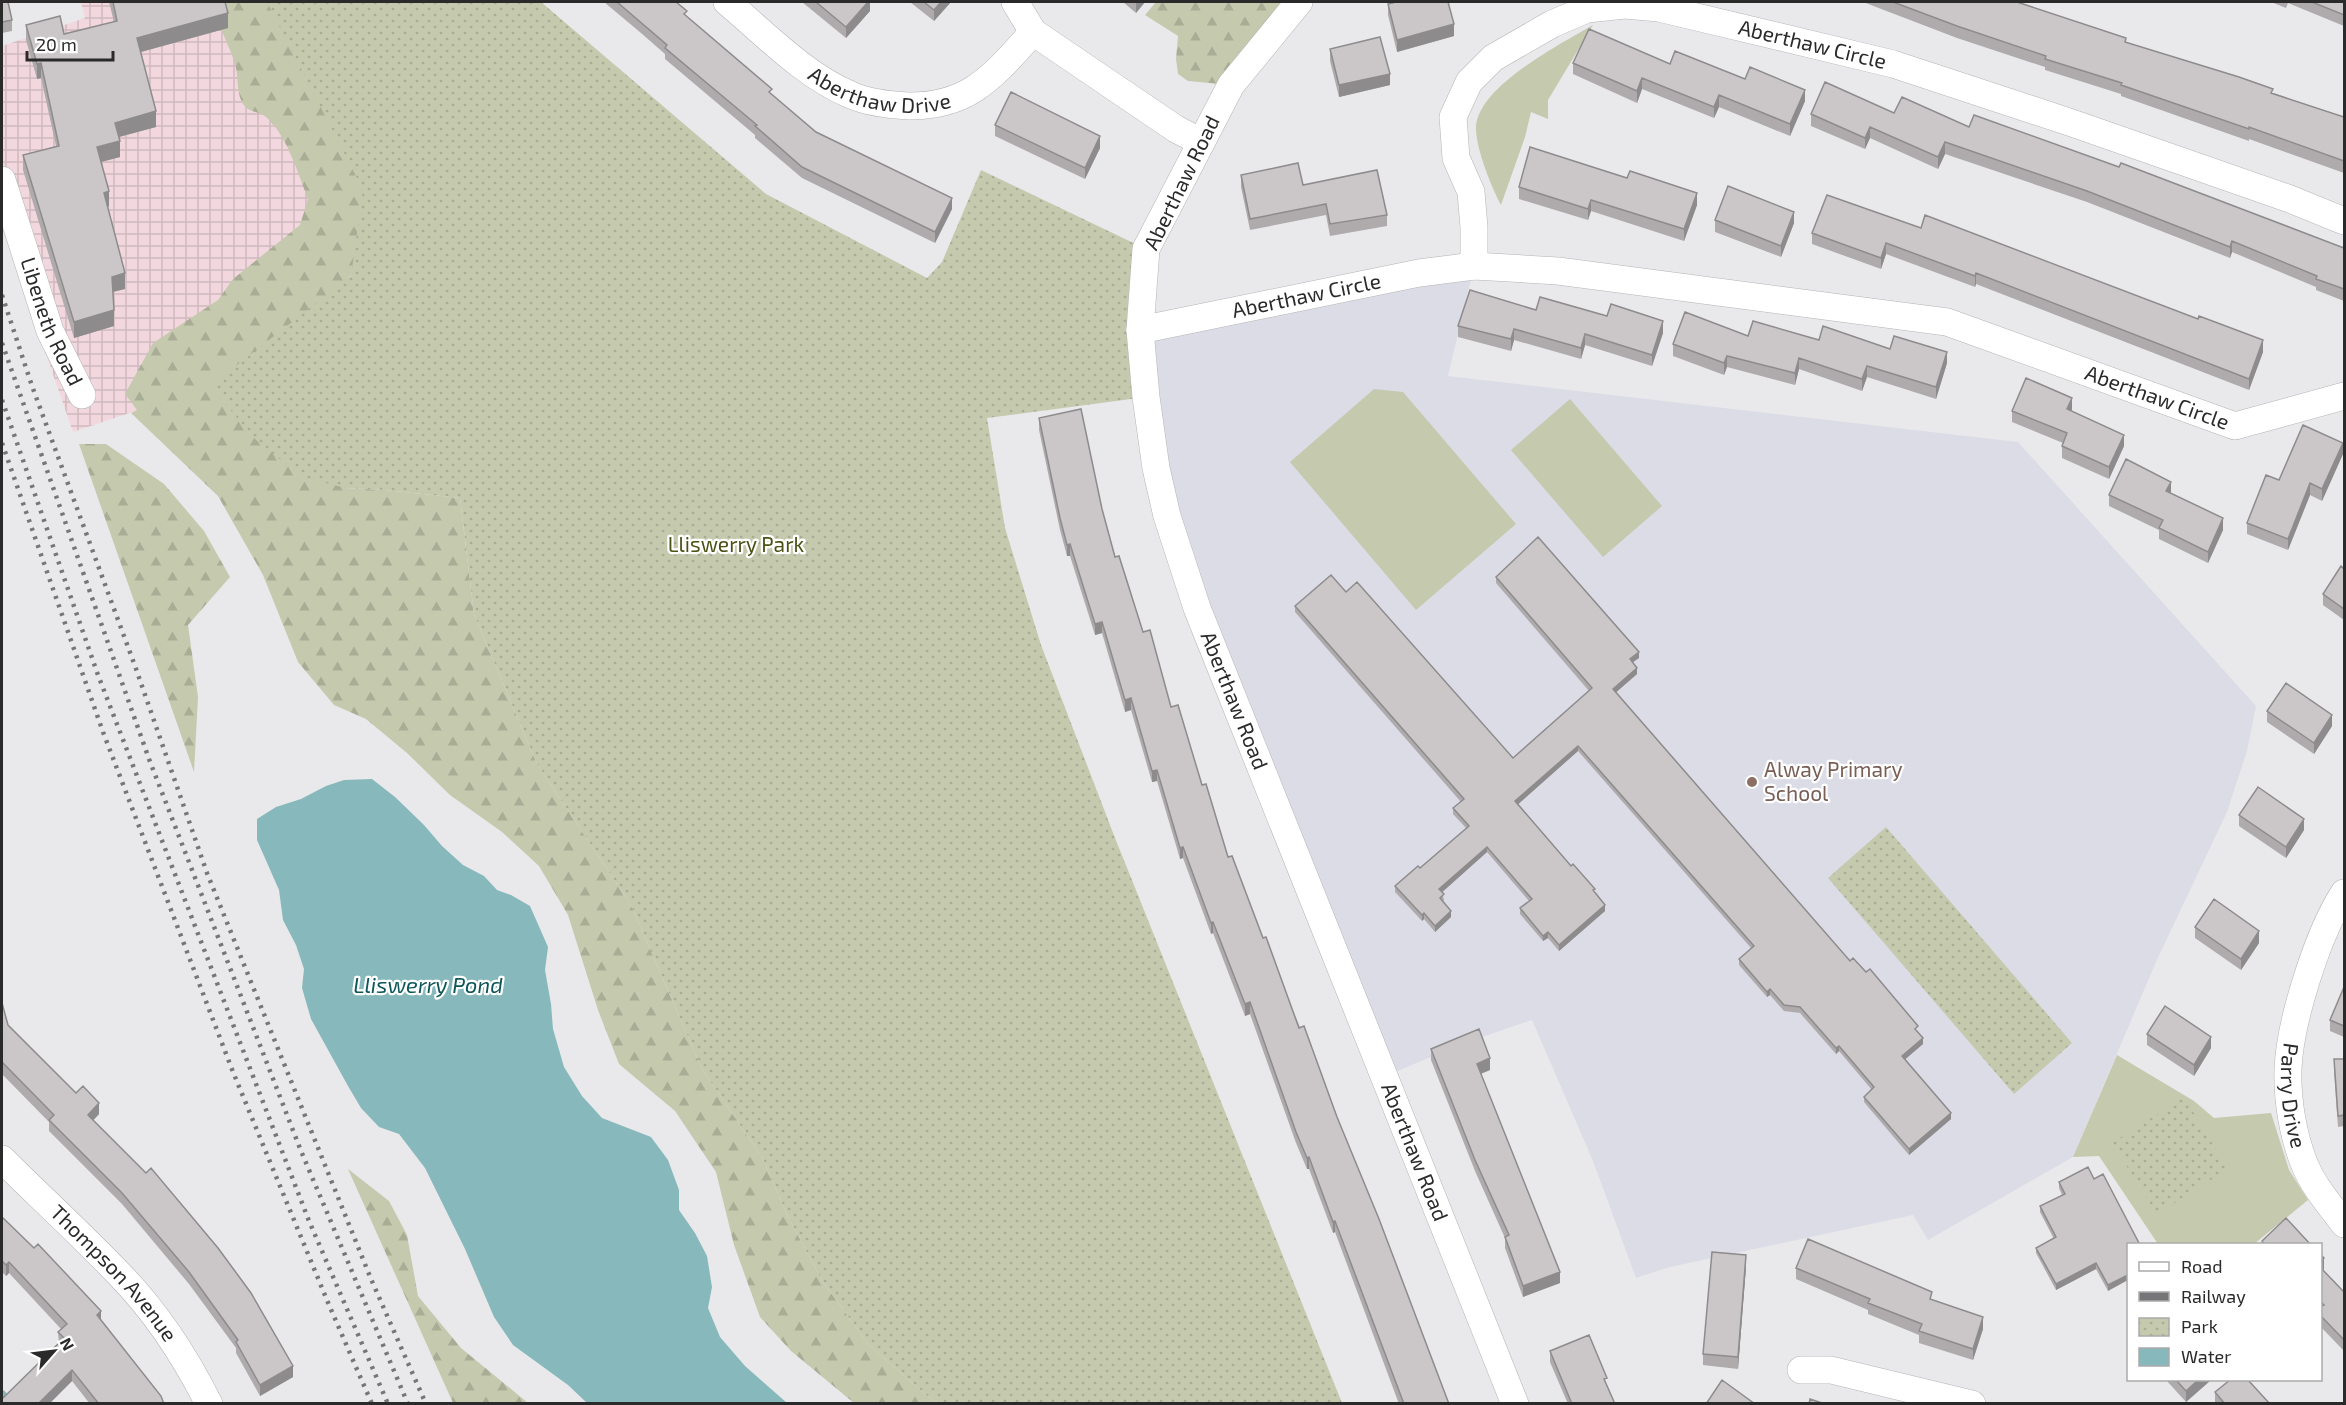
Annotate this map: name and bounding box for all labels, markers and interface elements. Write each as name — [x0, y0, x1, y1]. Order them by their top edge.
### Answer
street label: Aberthaw Circle — [1736, 13, 1889, 73]
scale bar — [27, 24, 112, 62]
text: 20 m — [36, 33, 77, 55]
street label: Aberthaw Drive — [804, 61, 953, 117]
street label: Aberthaw Road — [1137, 111, 1224, 254]
street label: Libeneth Road — [16, 254, 89, 389]
street label: Aberthaw Circle — [1230, 267, 1383, 322]
street label: Aberthaw Circle — [2082, 359, 2233, 434]
park label: Lliswerry Park — [668, 531, 805, 556]
street label: Aberthaw Road — [1197, 627, 1274, 773]
place label: Alway Primary School — [1764, 756, 1903, 805]
marker: Alway Primary School — [1745, 775, 1759, 789]
water label: Lliswerry Pond — [353, 971, 503, 998]
street label: Parry Drive — [2277, 1042, 2312, 1151]
street label: Aberthaw Road — [1377, 1079, 1454, 1224]
street label: Thompson Avenue — [46, 1199, 183, 1346]
legend — [2127, 1243, 2322, 1381]
text: Road — [2181, 1255, 2222, 1277]
text: Railway — [2181, 1285, 2246, 1307]
text: Park — [2181, 1315, 2218, 1337]
north arrow — [24, 1321, 84, 1381]
text: N — [57, 1334, 79, 1353]
text: Water — [2181, 1345, 2231, 1367]

